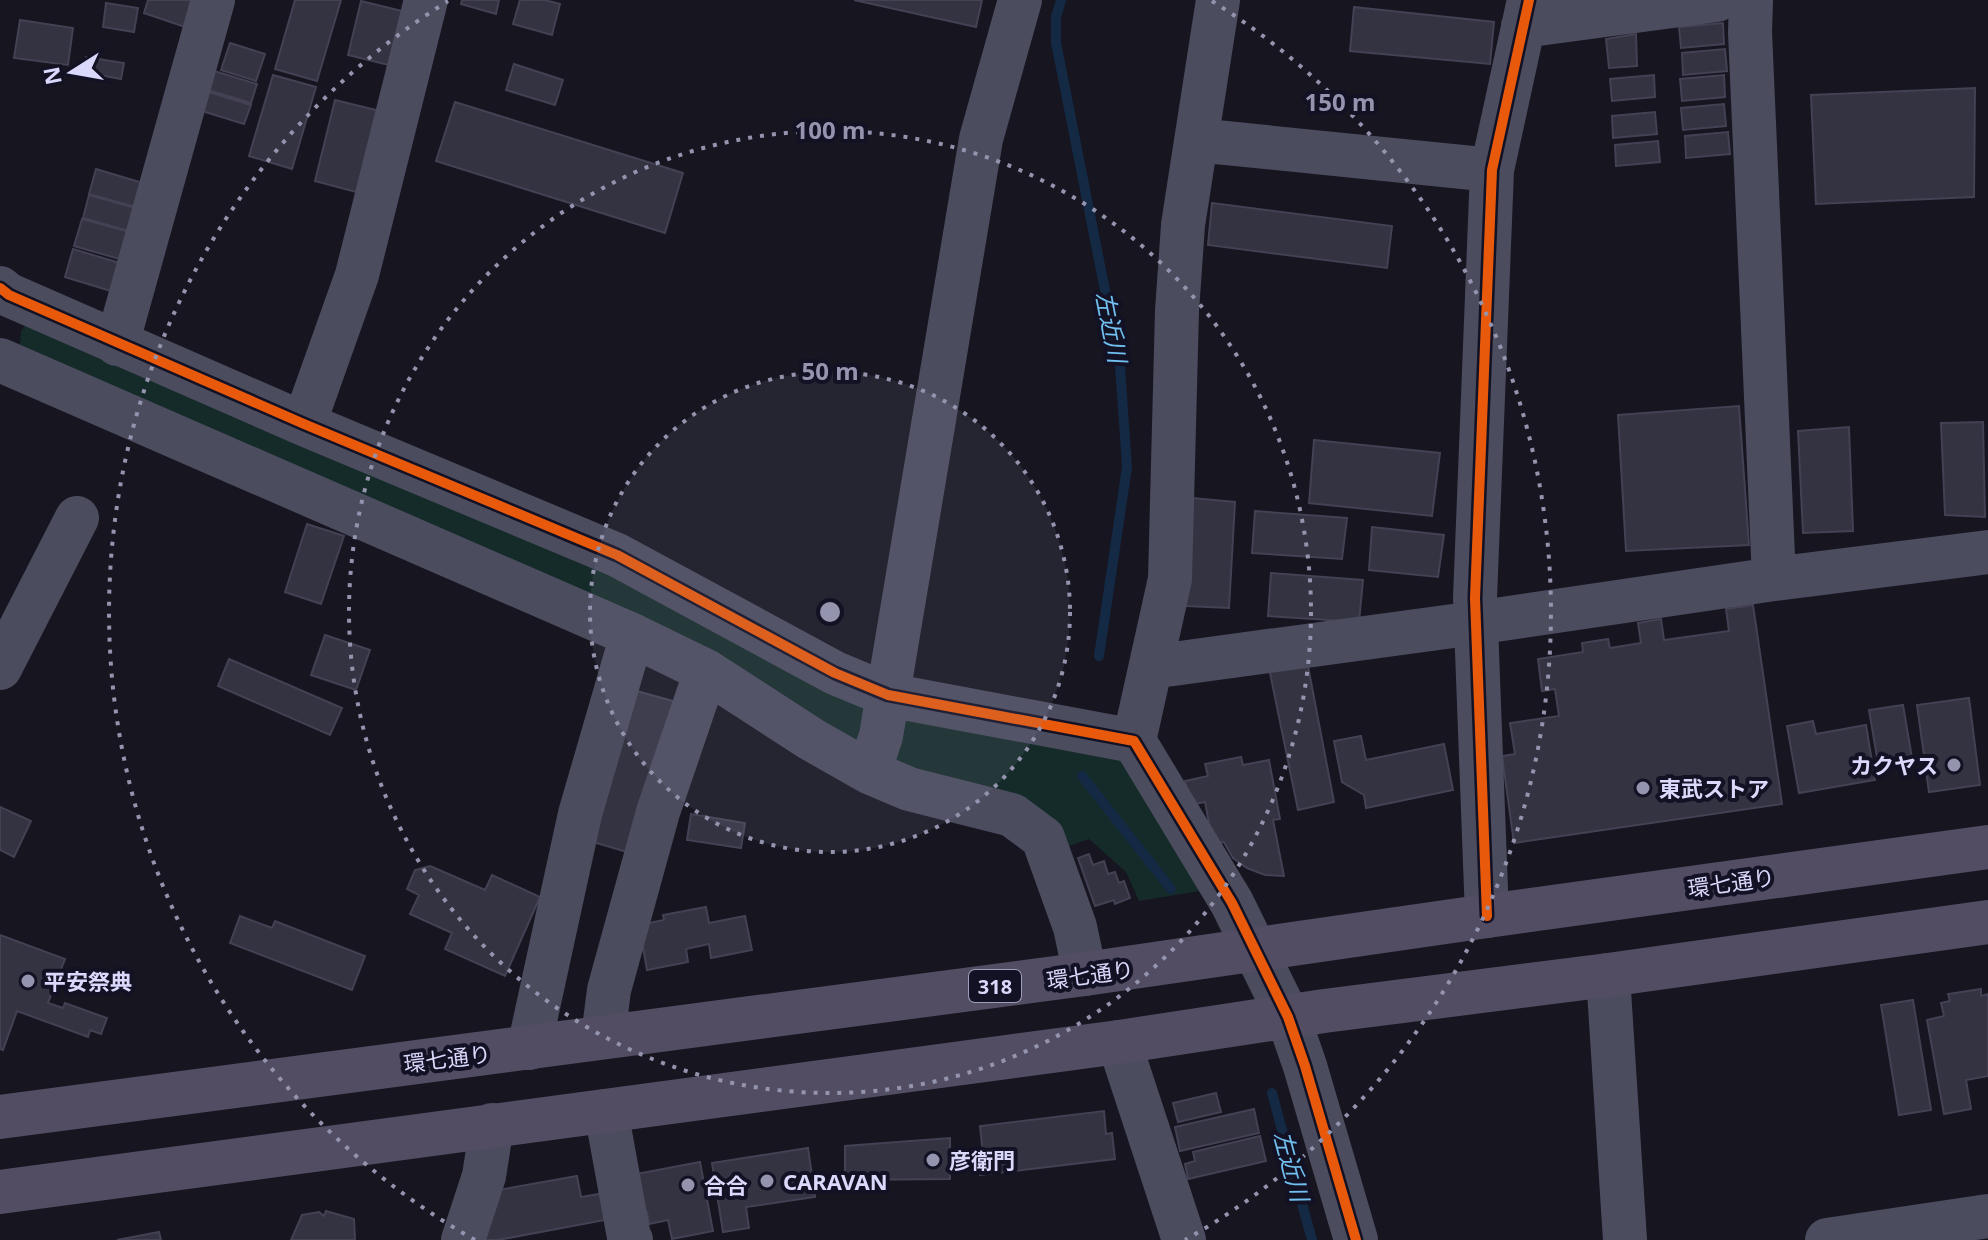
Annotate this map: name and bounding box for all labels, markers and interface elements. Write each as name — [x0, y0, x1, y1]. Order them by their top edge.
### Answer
north arrow — [32, 32, 112, 112]
text: N — [35, 64, 68, 88]
text: 150 m — [1305, 85, 1375, 118]
text: 100 m — [795, 113, 865, 146]
water label: 左近川 — [1089, 289, 1136, 368]
text: 50 m — [801, 354, 859, 387]
centre of rings — [816, 598, 844, 626]
place label: カクヤス — [1850, 750, 1938, 780]
marker: カクヤス — [1945, 756, 1963, 774]
place label: 東武ストア — [1659, 773, 1769, 803]
marker: 東武ストア — [1634, 779, 1652, 797]
street label: 環七通り — [1685, 861, 1777, 903]
street label: 環七通り — [1044, 953, 1136, 995]
place label: 平安祭典 — [44, 966, 132, 996]
road number: 318 — [969, 970, 1021, 1002]
marker: 平安祭典 — [19, 972, 37, 990]
street label: 環七通り — [401, 1038, 493, 1078]
water label: 左近川 — [1267, 1127, 1318, 1208]
place label: 彦衛門 — [949, 1145, 1015, 1175]
marker: 彦衛門 — [924, 1151, 942, 1169]
place label: CARAVAN — [783, 1166, 888, 1196]
place label: 合合 — [704, 1170, 748, 1200]
marker: CARAVAN — [758, 1172, 776, 1190]
marker: 合合 — [679, 1176, 697, 1194]

